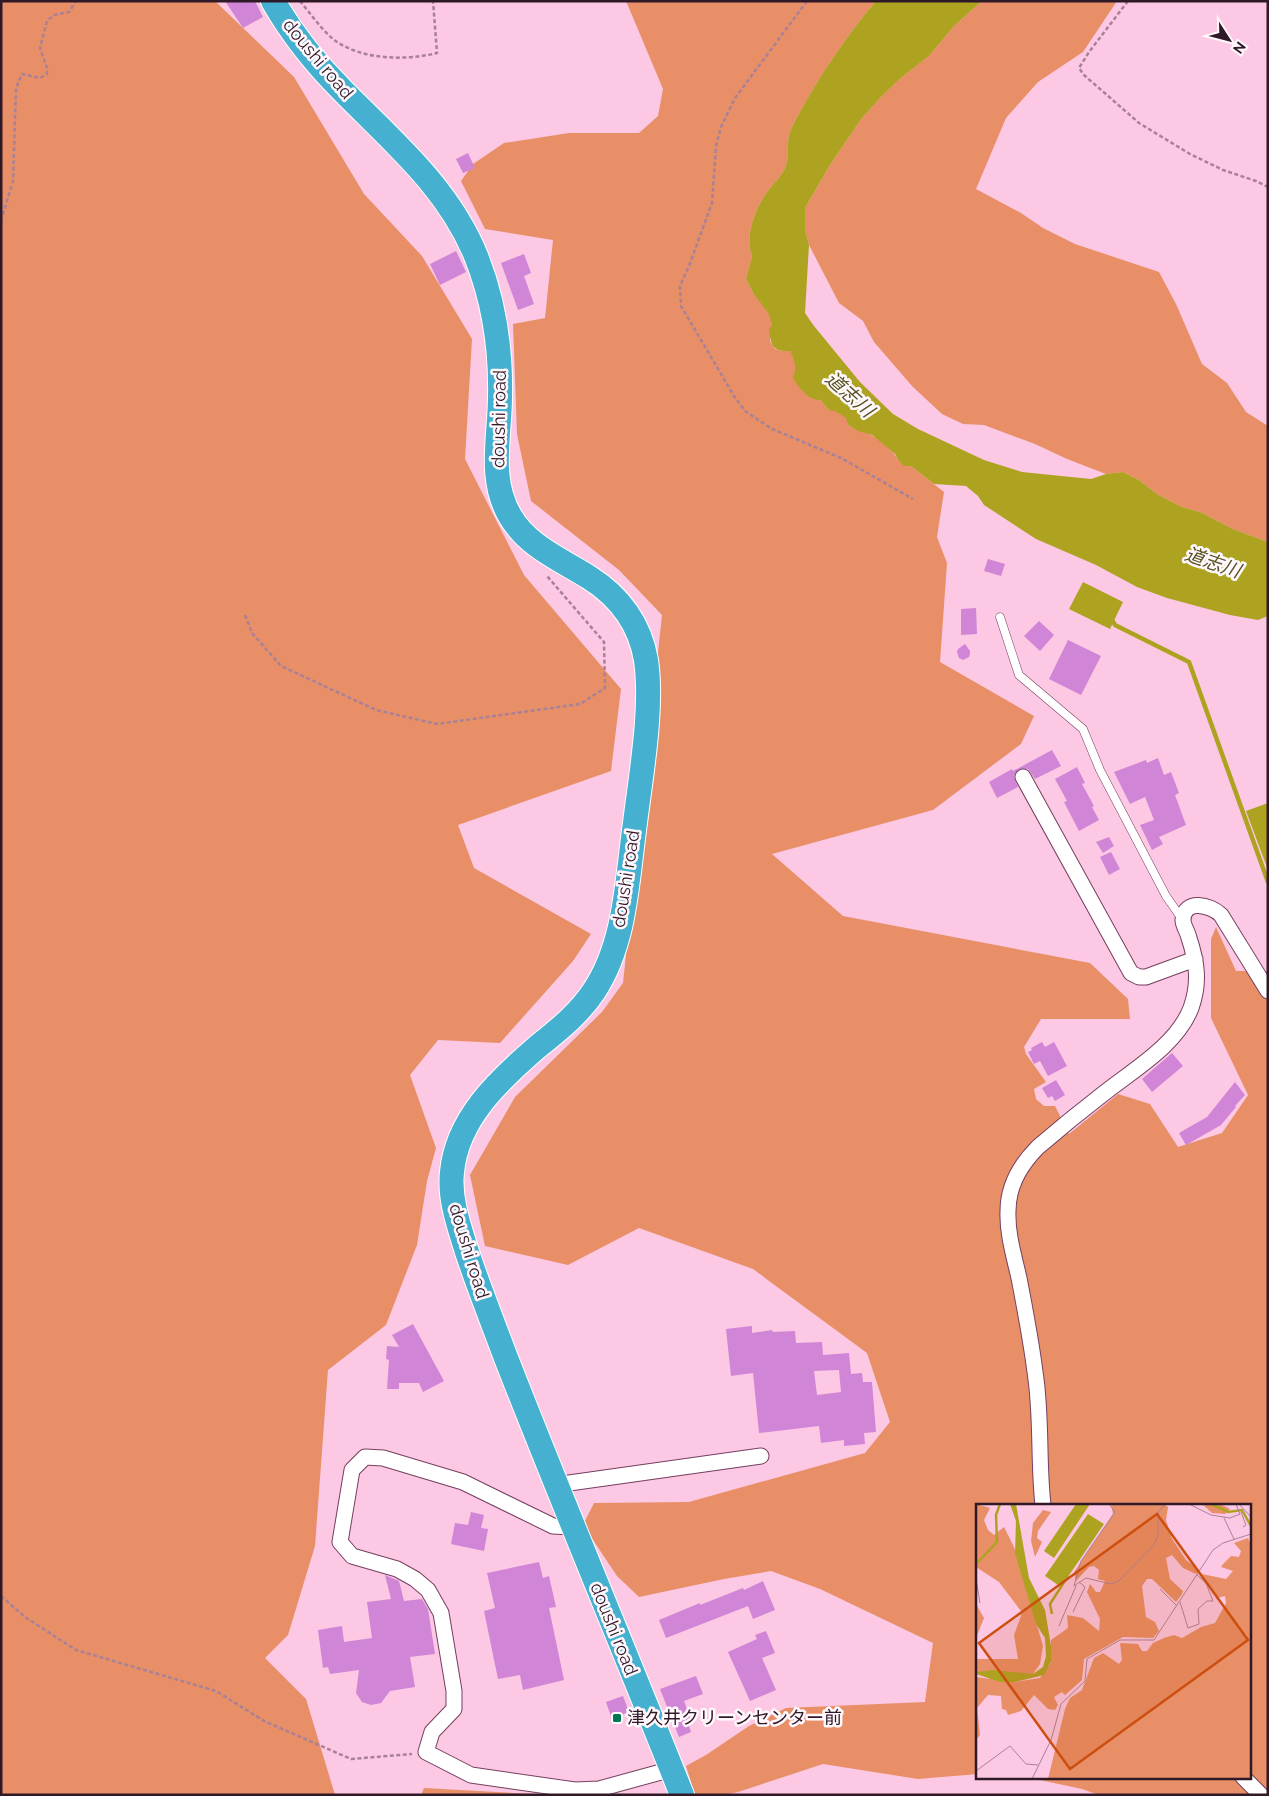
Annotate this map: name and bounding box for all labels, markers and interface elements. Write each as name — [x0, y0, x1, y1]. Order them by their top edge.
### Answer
street label: doushi road — [279, 14, 358, 103]
north arrow — [1204, 15, 1254, 65]
text: N — [1230, 39, 1249, 57]
water label: 道志川 — [821, 367, 880, 423]
street label: doushi road — [487, 370, 510, 468]
water label: 道志川 — [1182, 542, 1245, 582]
street label: doushi road — [607, 829, 644, 929]
street label: doushi road — [445, 1201, 494, 1301]
inset map — [976, 1504, 1252, 1778]
street label: doushi road — [586, 1579, 643, 1678]
place label: 津久井クリーンセンター前 — [627, 1707, 842, 1728]
marker: 津久井クリーンセンター前 — [611, 1712, 623, 1724]

